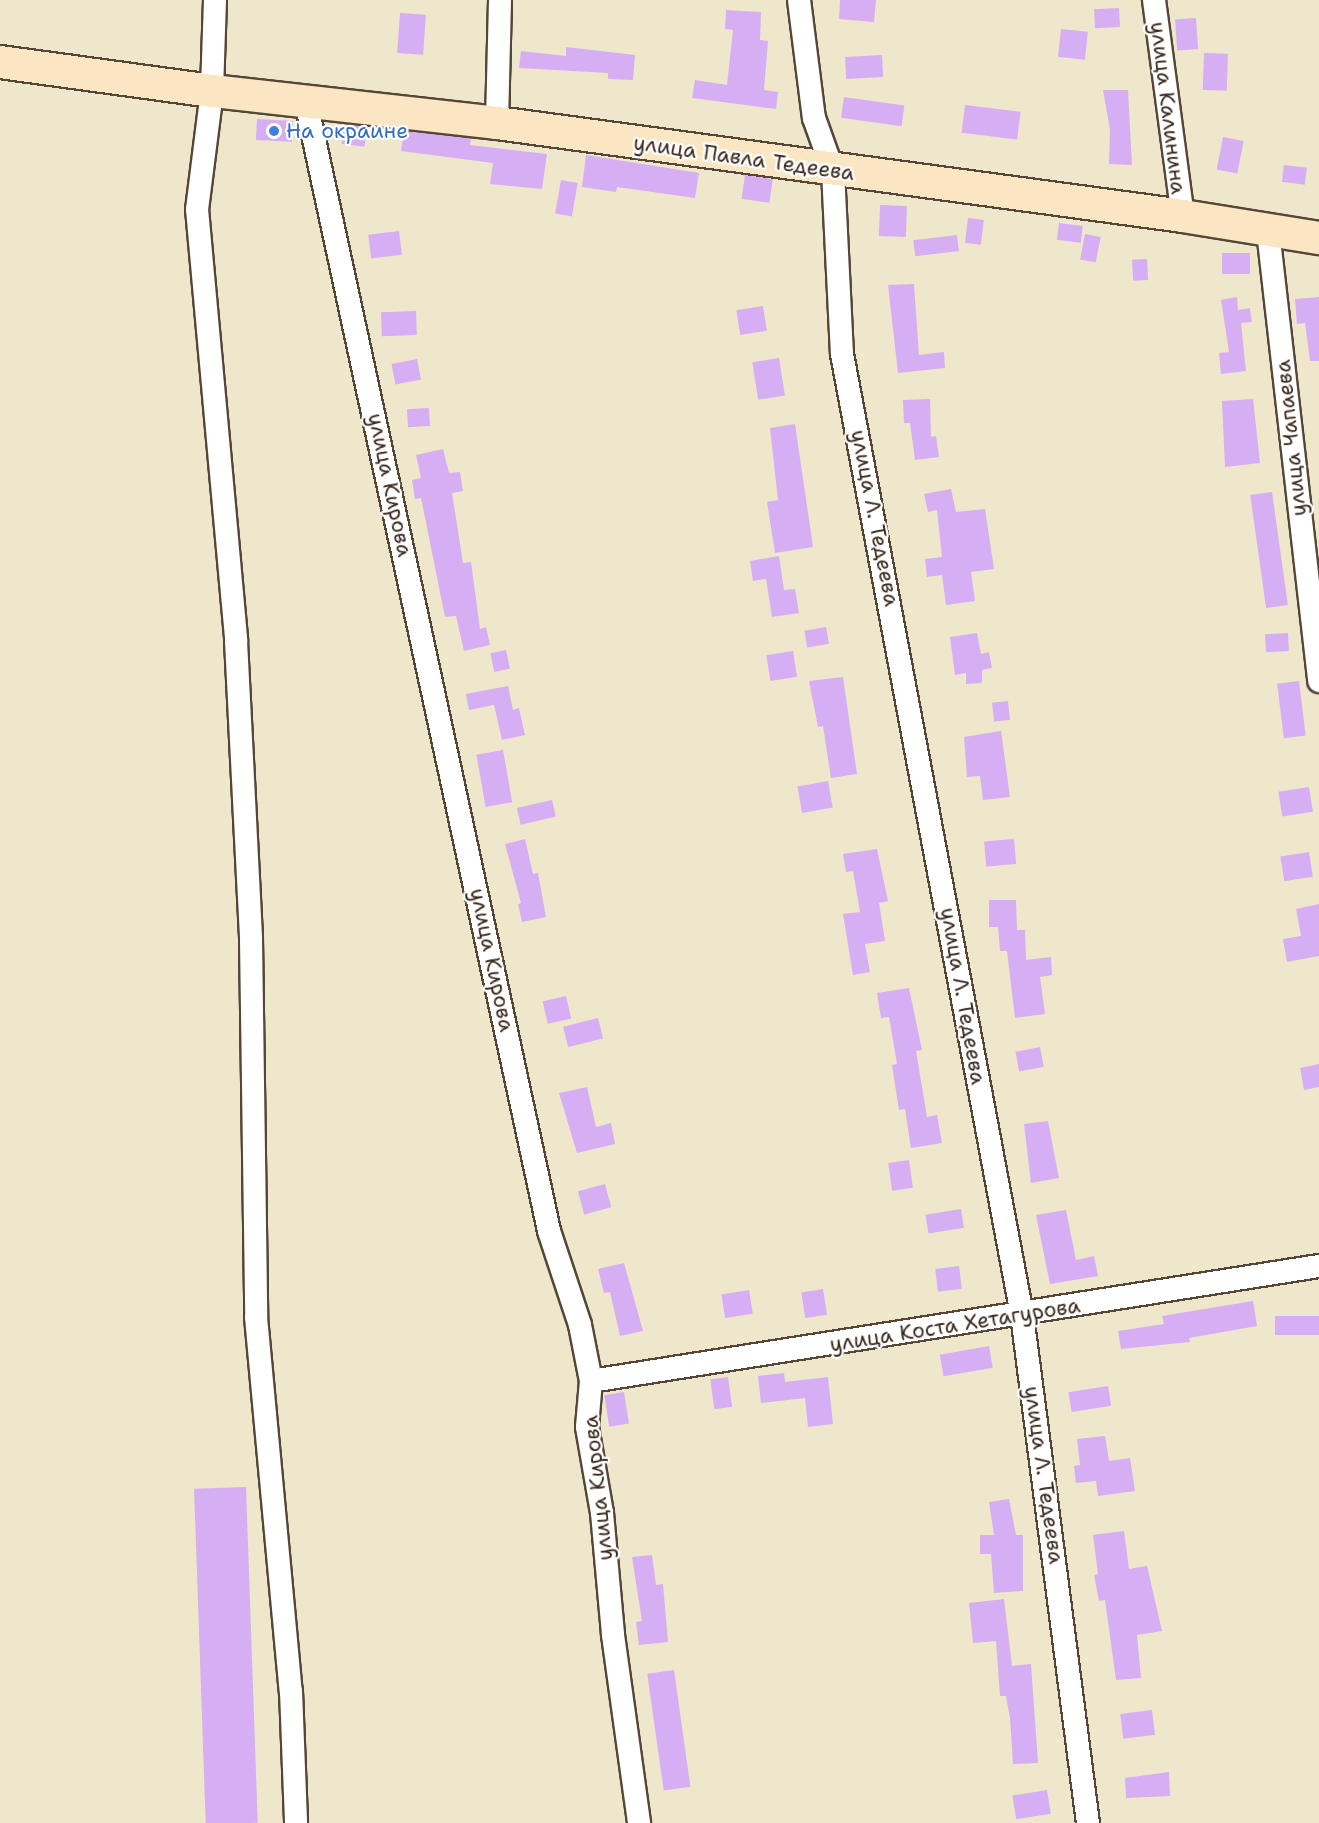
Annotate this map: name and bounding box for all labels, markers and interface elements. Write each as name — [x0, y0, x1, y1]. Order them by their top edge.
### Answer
street label: улица Калинина — [1145, 20, 1191, 196]
place label: На окраине — [286, 118, 408, 144]
marker: На окраине — [267, 124, 281, 138]
street label: улица Павла Тедеева — [632, 130, 856, 186]
street label: улица Чапаева — [1270, 359, 1312, 517]
street label: улица Кирова — [363, 411, 417, 559]
street label: улица Л. Тедеева — [846, 428, 904, 608]
street label: улица Кирова — [465, 886, 519, 1034]
street label: улица Л. Тедеева — [935, 906, 991, 1086]
street label: улица Коста Хетагурова — [828, 1293, 1082, 1357]
street label: улица Л. Тедеева — [1019, 1385, 1069, 1565]
street label: улица Кирова — [578, 1414, 618, 1562]

